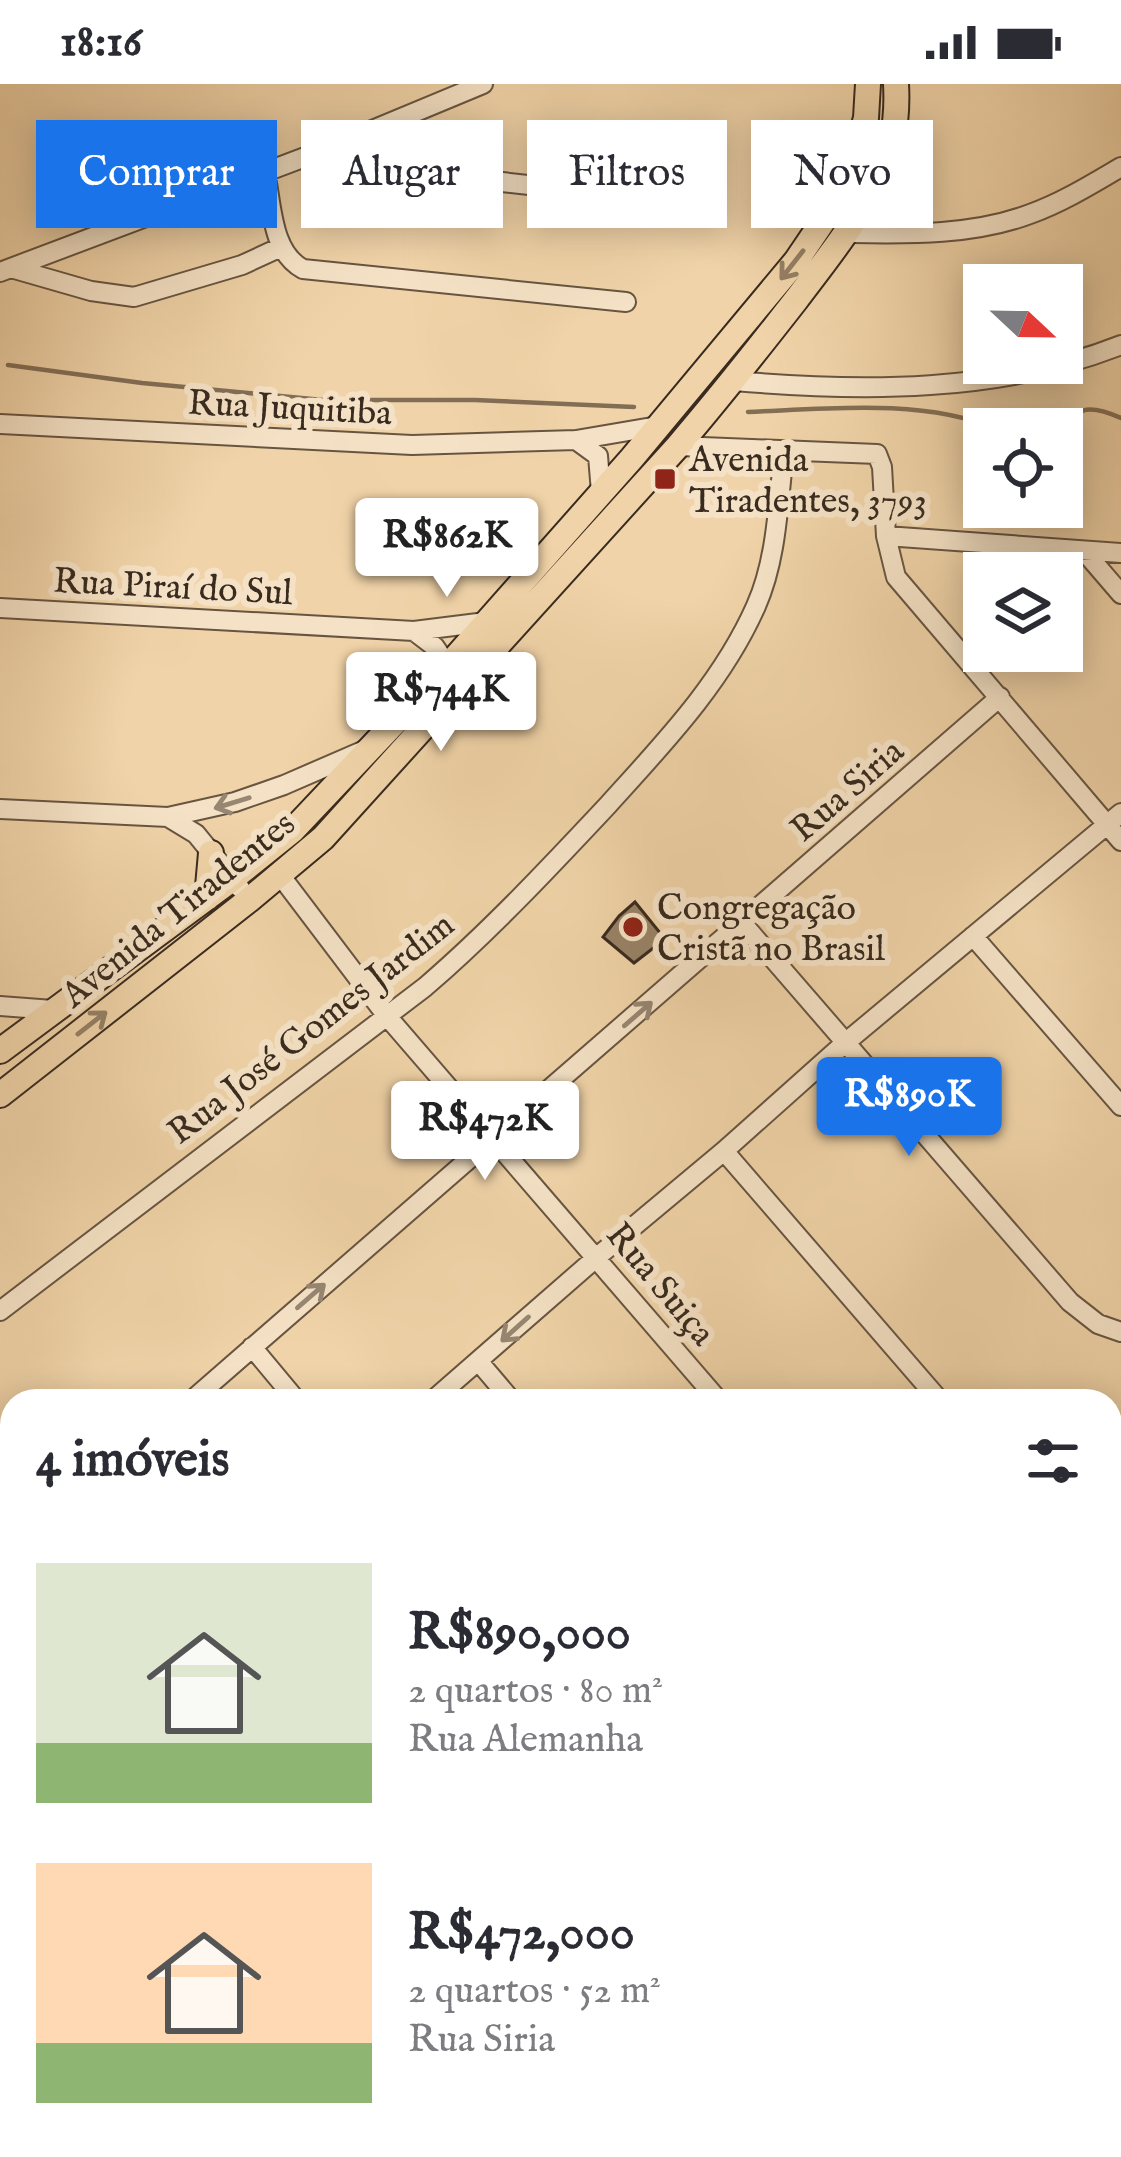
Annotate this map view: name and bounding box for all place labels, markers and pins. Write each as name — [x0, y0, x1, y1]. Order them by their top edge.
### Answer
place label: Avenida Tiradentes, 3793 — [688, 438, 927, 525]
marker: Avenida Tiradentes, 3793 — [652, 466, 678, 492]
pin: R$862K — [349, 498, 545, 600]
pin: R$744K — [343, 652, 539, 754]
place label: Congregação Cristã no Brasil — [657, 886, 885, 973]
marker: Congregação Cristã no Brasil — [620, 914, 646, 940]
pin: R$890K — [811, 1057, 1007, 1159]
pin: R$472K — [387, 1081, 583, 1183]

